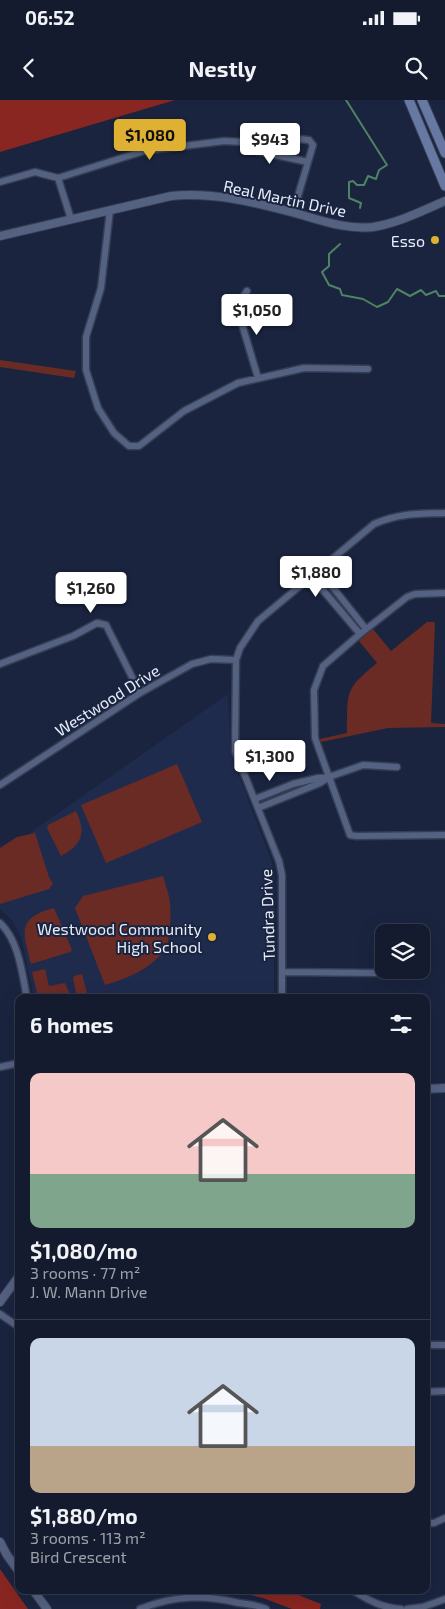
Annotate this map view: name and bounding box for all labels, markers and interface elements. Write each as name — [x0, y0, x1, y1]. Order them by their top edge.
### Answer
text: 06:52 — [25, 6, 75, 29]
icon: back — [15, 54, 43, 82]
icon: search — [402, 54, 430, 82]
text: Nestly — [188, 55, 257, 81]
pin: $1,080 — [109, 118, 191, 161]
pin: $943 — [240, 122, 300, 165]
text: $1,080 — [125, 125, 175, 144]
text: $943 — [251, 129, 289, 148]
street label: Real Martin Drive — [222, 176, 348, 220]
place label: Esso — [391, 231, 425, 250]
marker: Esso — [429, 234, 441, 246]
pin: $1,050 — [216, 294, 298, 336]
text: $1,050 — [232, 300, 282, 319]
pin: $1,880 — [275, 556, 357, 598]
text: $1,880 — [291, 562, 341, 581]
pin: $1,260 — [50, 572, 132, 614]
text: $1,260 — [67, 578, 115, 597]
street label: Westwood Drive — [51, 660, 163, 740]
pin: $1,300 — [229, 740, 311, 782]
text: $1,300 — [245, 746, 295, 765]
street label: Tundra Drive — [256, 869, 278, 961]
place label: Westwood Community High School — [37, 919, 203, 956]
map controls — [375, 924, 430, 979]
button: layers — [375, 924, 430, 979]
marker: Westwood Community High School — [206, 931, 218, 943]
icon: filters — [387, 1010, 415, 1038]
text: 6 homes — [30, 1012, 113, 1037]
icon: home — [178, 1105, 268, 1195]
text: $1,080/mo — [30, 1238, 138, 1263]
text: 3 rooms · 77 m² — [30, 1263, 141, 1282]
text: J. W. Mann Drive — [30, 1282, 147, 1301]
icon: home — [178, 1371, 268, 1461]
text: $1,880/mo — [30, 1503, 138, 1528]
text: 3 rooms · 113 m² — [30, 1528, 146, 1547]
text: Bird Crescent — [30, 1547, 127, 1566]

